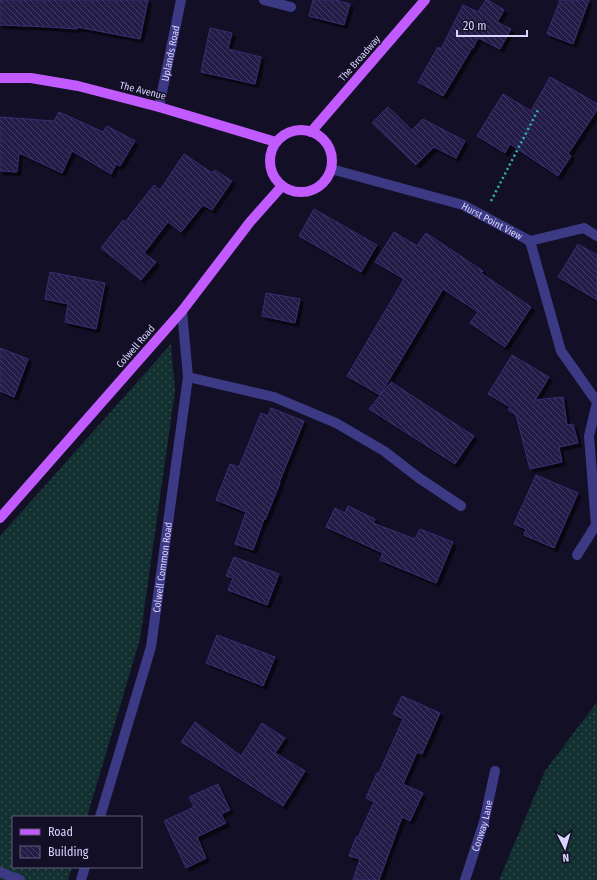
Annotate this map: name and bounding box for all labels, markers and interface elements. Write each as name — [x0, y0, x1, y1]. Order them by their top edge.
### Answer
scale bar — [457, 12, 527, 38]
text: 20 m — [463, 19, 487, 33]
street label: Uplands Road — [159, 24, 183, 82]
street label: The Broadway — [337, 33, 383, 84]
street label: The Avenue — [118, 79, 167, 103]
street label: Hurst Point View — [459, 200, 525, 243]
street label: Colwell Road — [114, 323, 158, 370]
street label: Colwell Common Road — [151, 521, 175, 613]
street label: Conway Lane — [470, 799, 496, 853]
legend — [12, 816, 142, 868]
text: Road — [48, 825, 73, 839]
north arrow — [545, 828, 585, 868]
text: Building — [48, 845, 89, 859]
text: N — [562, 851, 570, 864]

